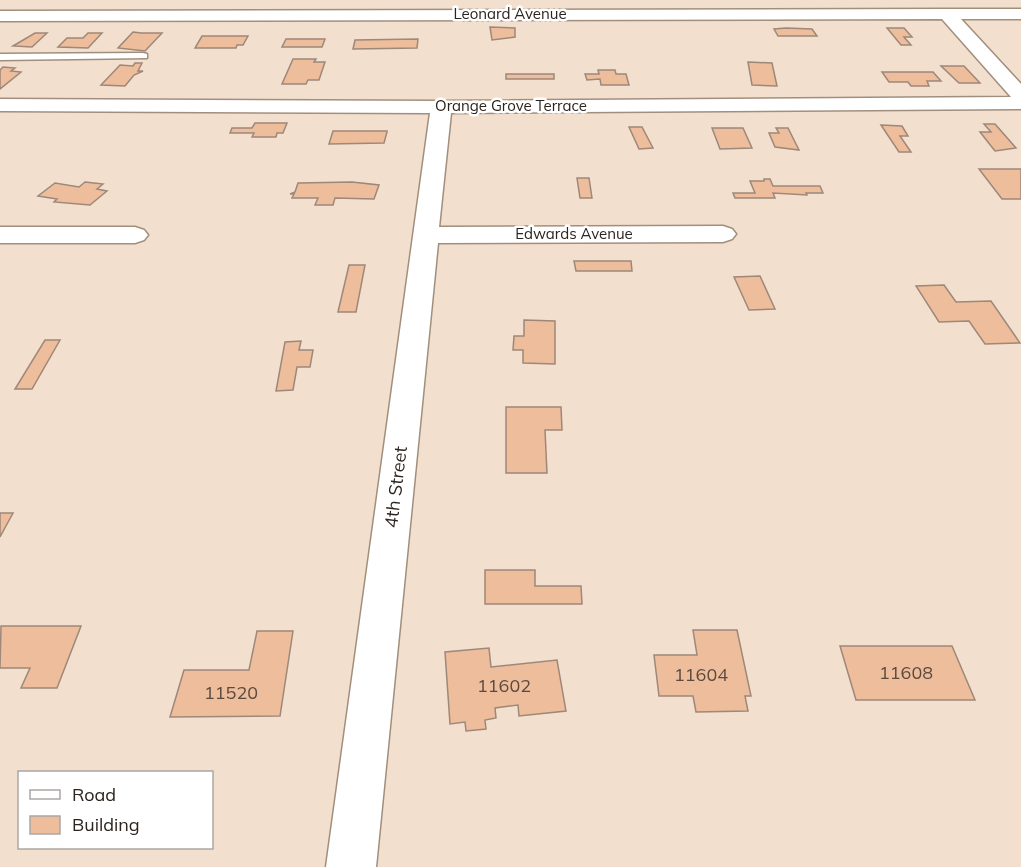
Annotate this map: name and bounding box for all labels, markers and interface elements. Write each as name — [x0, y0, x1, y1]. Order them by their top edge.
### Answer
street label: Leonard Avenue — [453, 4, 567, 23]
street label: Orange Grove Terrace — [435, 96, 587, 115]
street label: Edwards Avenue — [515, 224, 633, 243]
street label: 4th Street — [379, 445, 412, 529]
house number: 11608 — [879, 661, 933, 684]
house number: 11604 — [674, 663, 728, 686]
house number: 11602 — [477, 674, 531, 697]
house number: 11520 — [204, 681, 258, 704]
legend — [18, 771, 213, 849]
text: Road — [72, 783, 116, 806]
text: Building — [72, 813, 140, 836]

